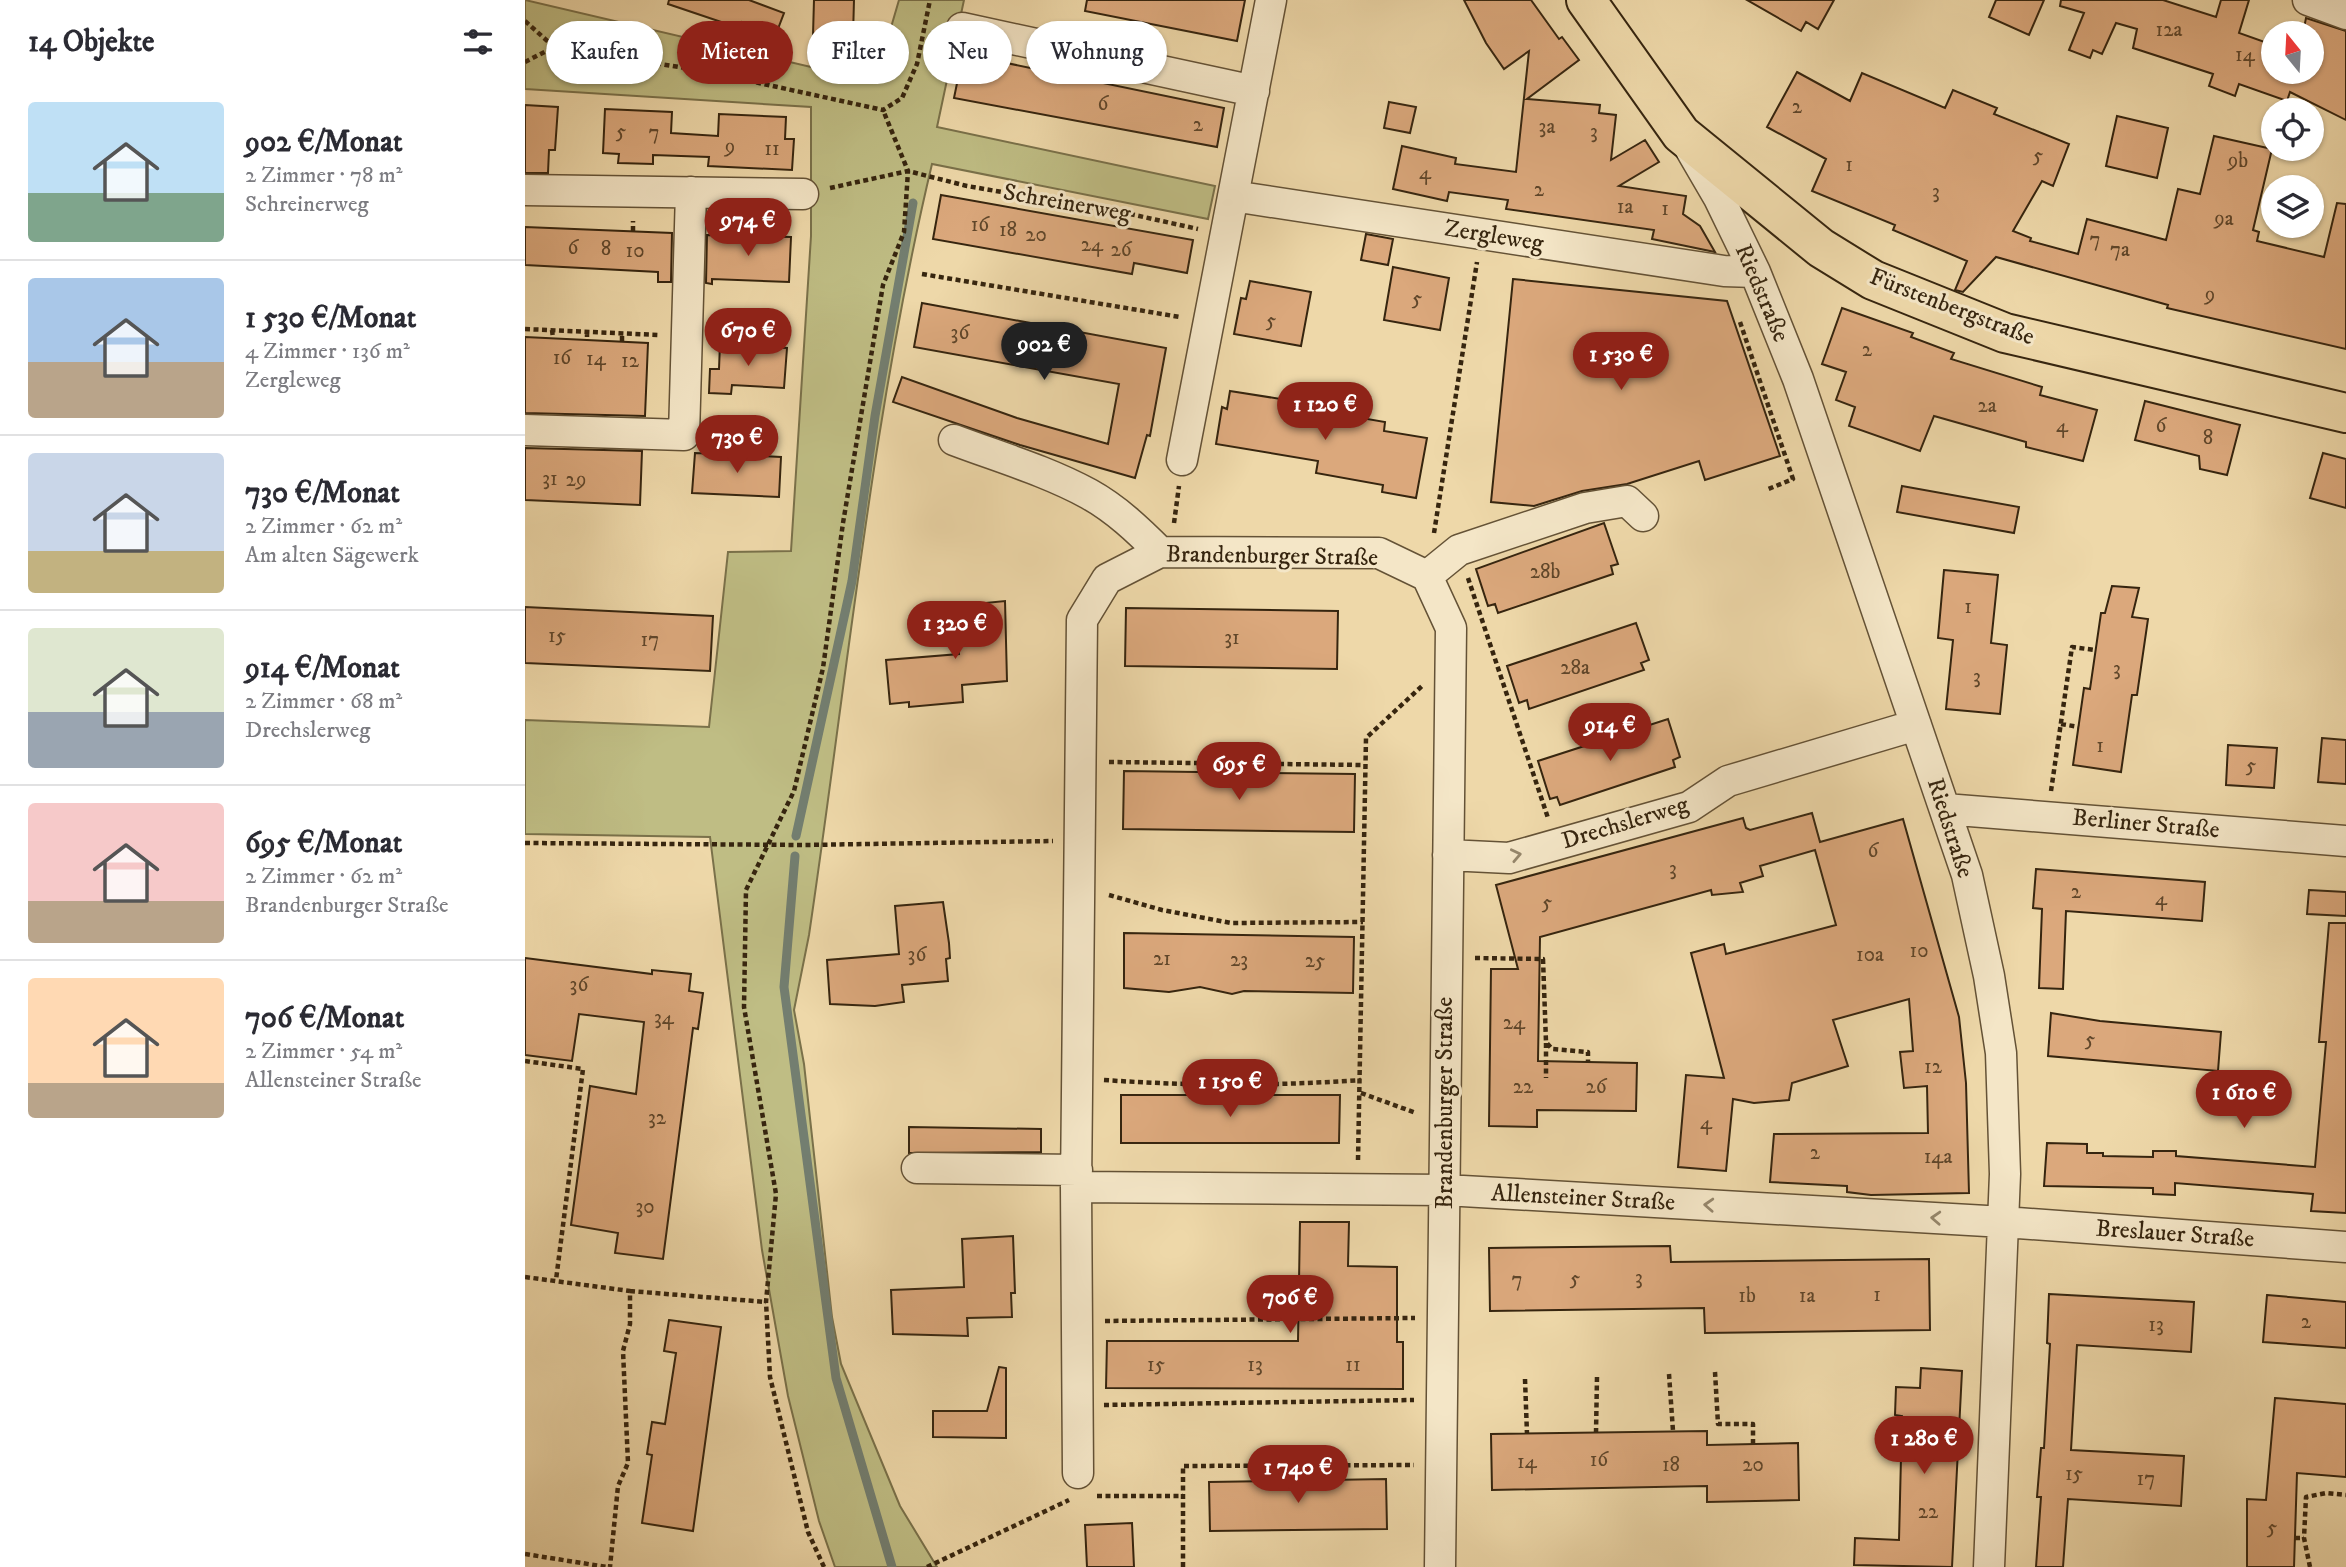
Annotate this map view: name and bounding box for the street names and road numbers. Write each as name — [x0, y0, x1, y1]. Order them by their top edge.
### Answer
street label: Schreinerweg — [1001, 177, 1133, 229]
street label: Zergleweg — [1442, 213, 1546, 259]
street label: Riedstraße — [1728, 240, 1796, 346]
street label: Fürstenbergstraße — [1865, 262, 2039, 352]
street label: Brandenburger Straße — [1166, 539, 1379, 573]
street label: Riedstraße — [1920, 774, 1980, 882]
street label: Drechslerweg — [1558, 789, 1692, 856]
street label: Berliner Straße — [2071, 803, 2221, 845]
street label: Brandenburger Straße — [1430, 997, 1460, 1209]
street label: Allensteiner Straße — [1490, 1178, 1676, 1218]
street label: Breslauer Straße — [2095, 1213, 2255, 1255]

